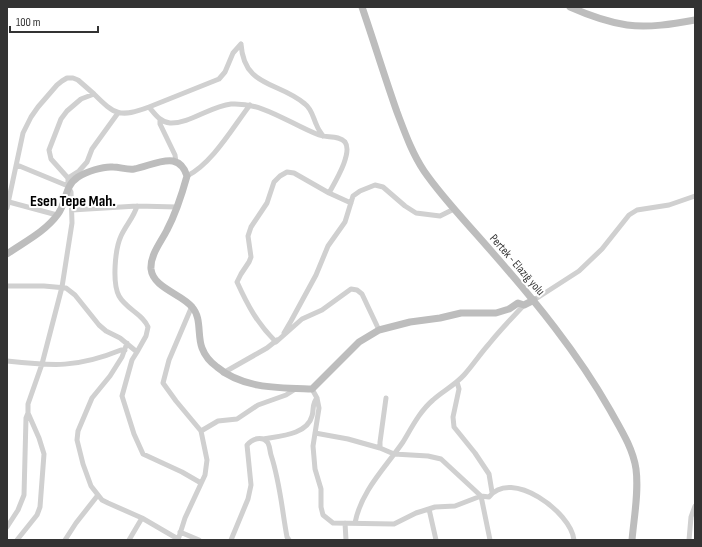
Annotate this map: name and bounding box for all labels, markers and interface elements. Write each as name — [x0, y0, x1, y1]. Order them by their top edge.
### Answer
scale bar — [10, 8, 98, 34]
text: 100 m — [16, 15, 41, 30]
district label: Esen Tepe Mah. — [30, 192, 116, 211]
street label: Pertek - Elazığ yolu — [486, 231, 548, 299]

